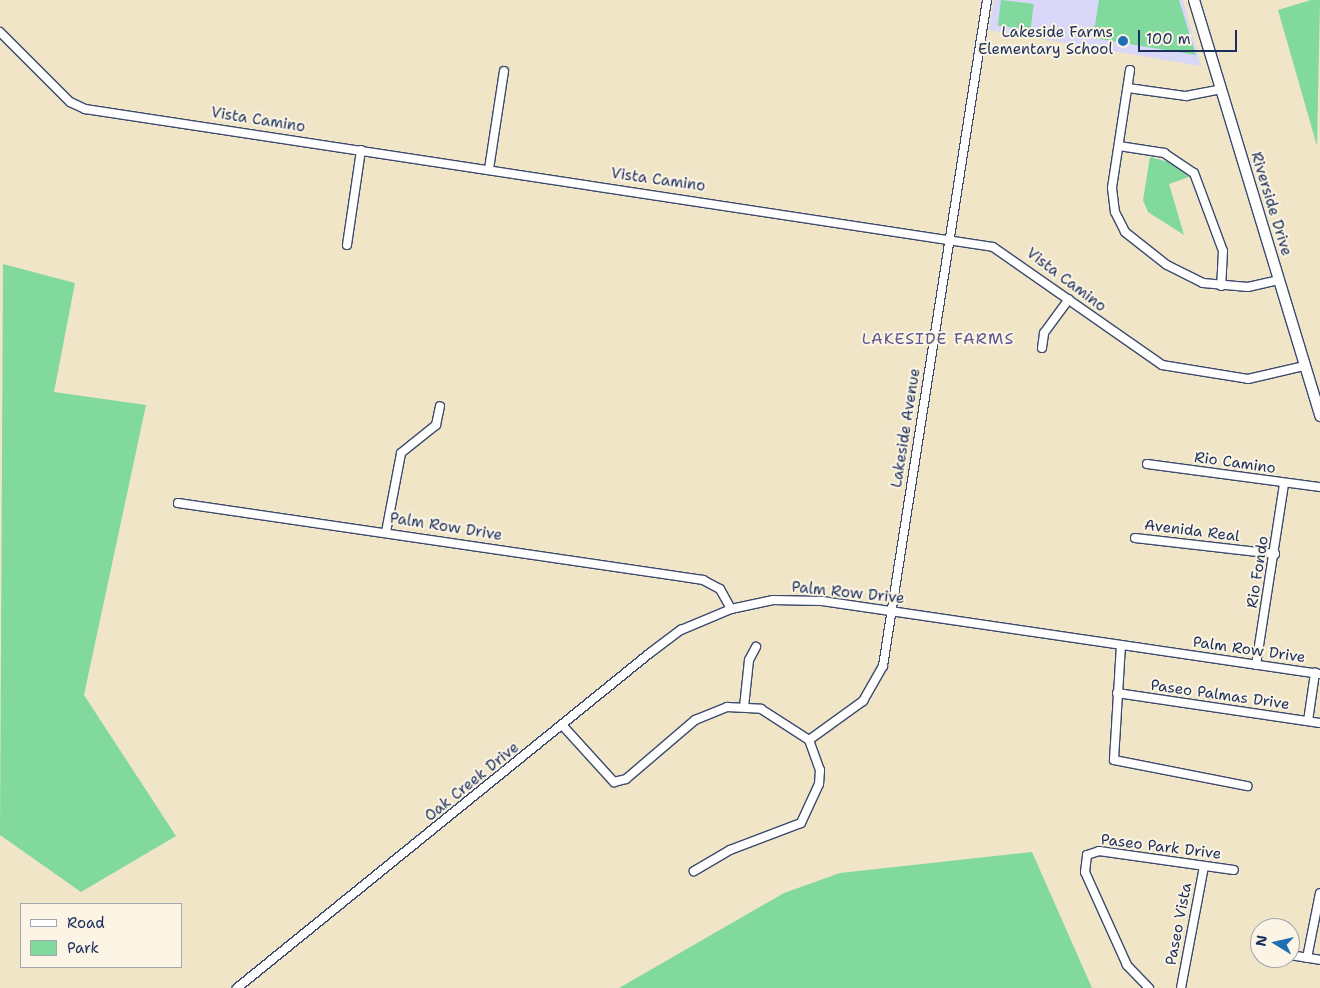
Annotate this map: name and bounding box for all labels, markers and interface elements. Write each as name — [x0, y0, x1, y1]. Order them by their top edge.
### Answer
scale bar — [1140, 20, 1239, 52]
place label: Lakeside Farms Elementary School — [978, 23, 1113, 58]
text: 100 m — [1146, 29, 1191, 49]
marker: Lakeside Farms Elementary School — [1117, 35, 1129, 47]
street label: Vista Camino — [210, 104, 306, 136]
street label: Riverside Drive — [1247, 150, 1295, 258]
street label: Vista Camino — [610, 164, 706, 196]
street label: Vista Camino — [1023, 244, 1109, 316]
district label: LAKESIDE FARMS — [860, 329, 1016, 349]
street label: Lakeside Avenue — [888, 367, 924, 489]
street label: Rio Camino — [1193, 448, 1277, 478]
street label: Palm Row Drive — [389, 509, 503, 545]
street label: Avenida Real — [1143, 516, 1241, 546]
street label: Rio Fondo — [1243, 535, 1273, 609]
street label: Palm Row Drive — [791, 578, 905, 608]
street label: Palm Row Drive — [1192, 633, 1306, 667]
street label: Paseo Palmas Drive — [1149, 676, 1291, 714]
street label: Oak Creek Drive — [421, 739, 523, 825]
street label: Paseo Park Drive — [1100, 831, 1222, 863]
street label: Paseo Vista — [1162, 881, 1196, 967]
legend — [20, 903, 182, 968]
text: Road — [67, 913, 105, 933]
north arrow — [1250, 918, 1300, 968]
text: N — [1251, 934, 1271, 948]
text: Park — [67, 938, 99, 958]

